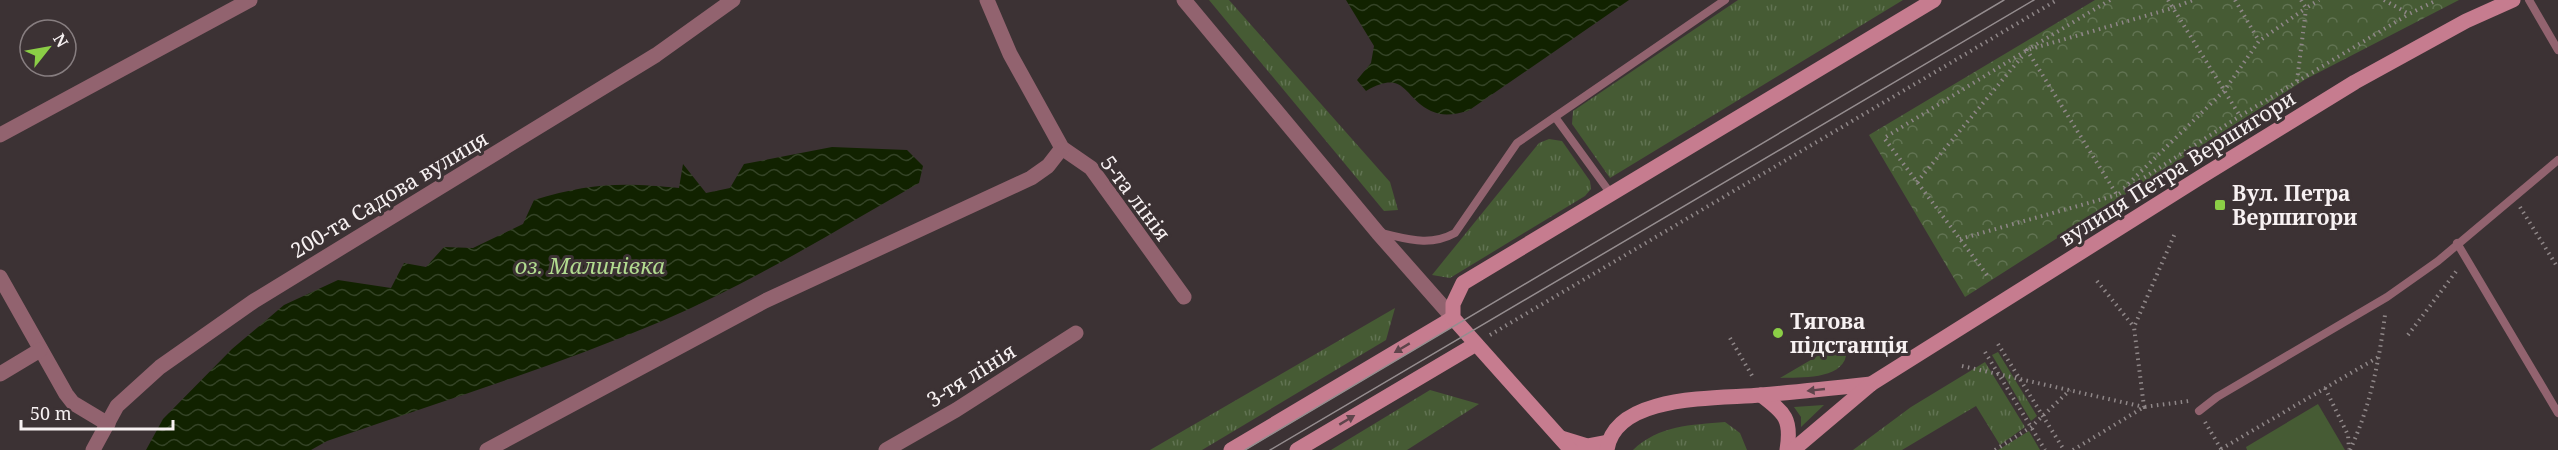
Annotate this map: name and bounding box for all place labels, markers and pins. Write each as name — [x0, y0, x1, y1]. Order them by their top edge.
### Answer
place label: Вул. Петра Вершигори — [2232, 179, 2357, 231]
marker: Вул. Петра Вершигори — [2213, 198, 2227, 212]
place label: Тягова пiдстанцiя — [1790, 307, 1908, 359]
marker: Тягова пiдстанцiя — [1771, 326, 1785, 340]

